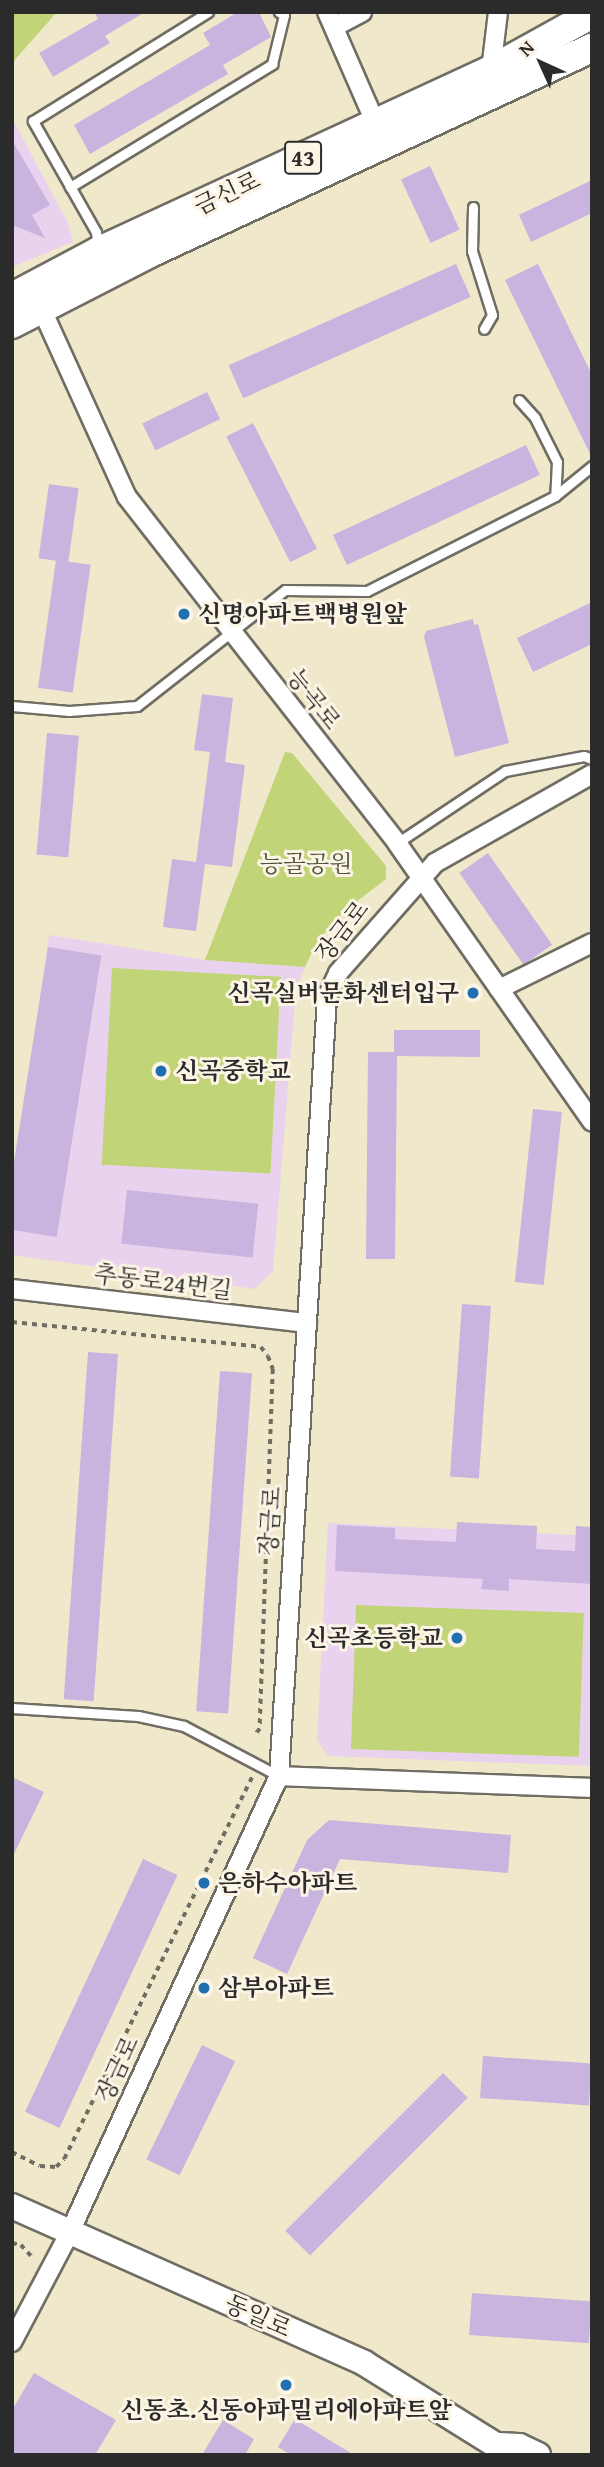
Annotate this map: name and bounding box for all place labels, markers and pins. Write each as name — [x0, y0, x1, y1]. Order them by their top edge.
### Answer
place label: 신명아파트백병원앞 — [198, 600, 407, 628]
marker: 신명아파트백병원앞 — [176, 606, 192, 622]
place label: 신곡실버문화센터입구 — [227, 979, 459, 1007]
marker: 신곡실버문화센터입구 — [465, 985, 481, 1001]
place label: 신곡중학교 — [175, 1057, 291, 1085]
marker: 신곡중학교 — [153, 1063, 169, 1079]
place label: 신곡초등학교 — [304, 1624, 443, 1652]
marker: 신곡초등학교 — [449, 1630, 465, 1646]
place label: 은하수아파트 — [218, 1869, 357, 1897]
marker: 은하수아파트 — [196, 1875, 212, 1891]
place label: 삼부아파트 — [218, 1974, 334, 2002]
marker: 삼부아파트 — [196, 1980, 212, 1996]
marker: 신동초.신동아파밀리에아파트앞 — [278, 2377, 294, 2393]
place label: 신동초.신동아파밀리에아파트앞 — [120, 2396, 452, 2424]

